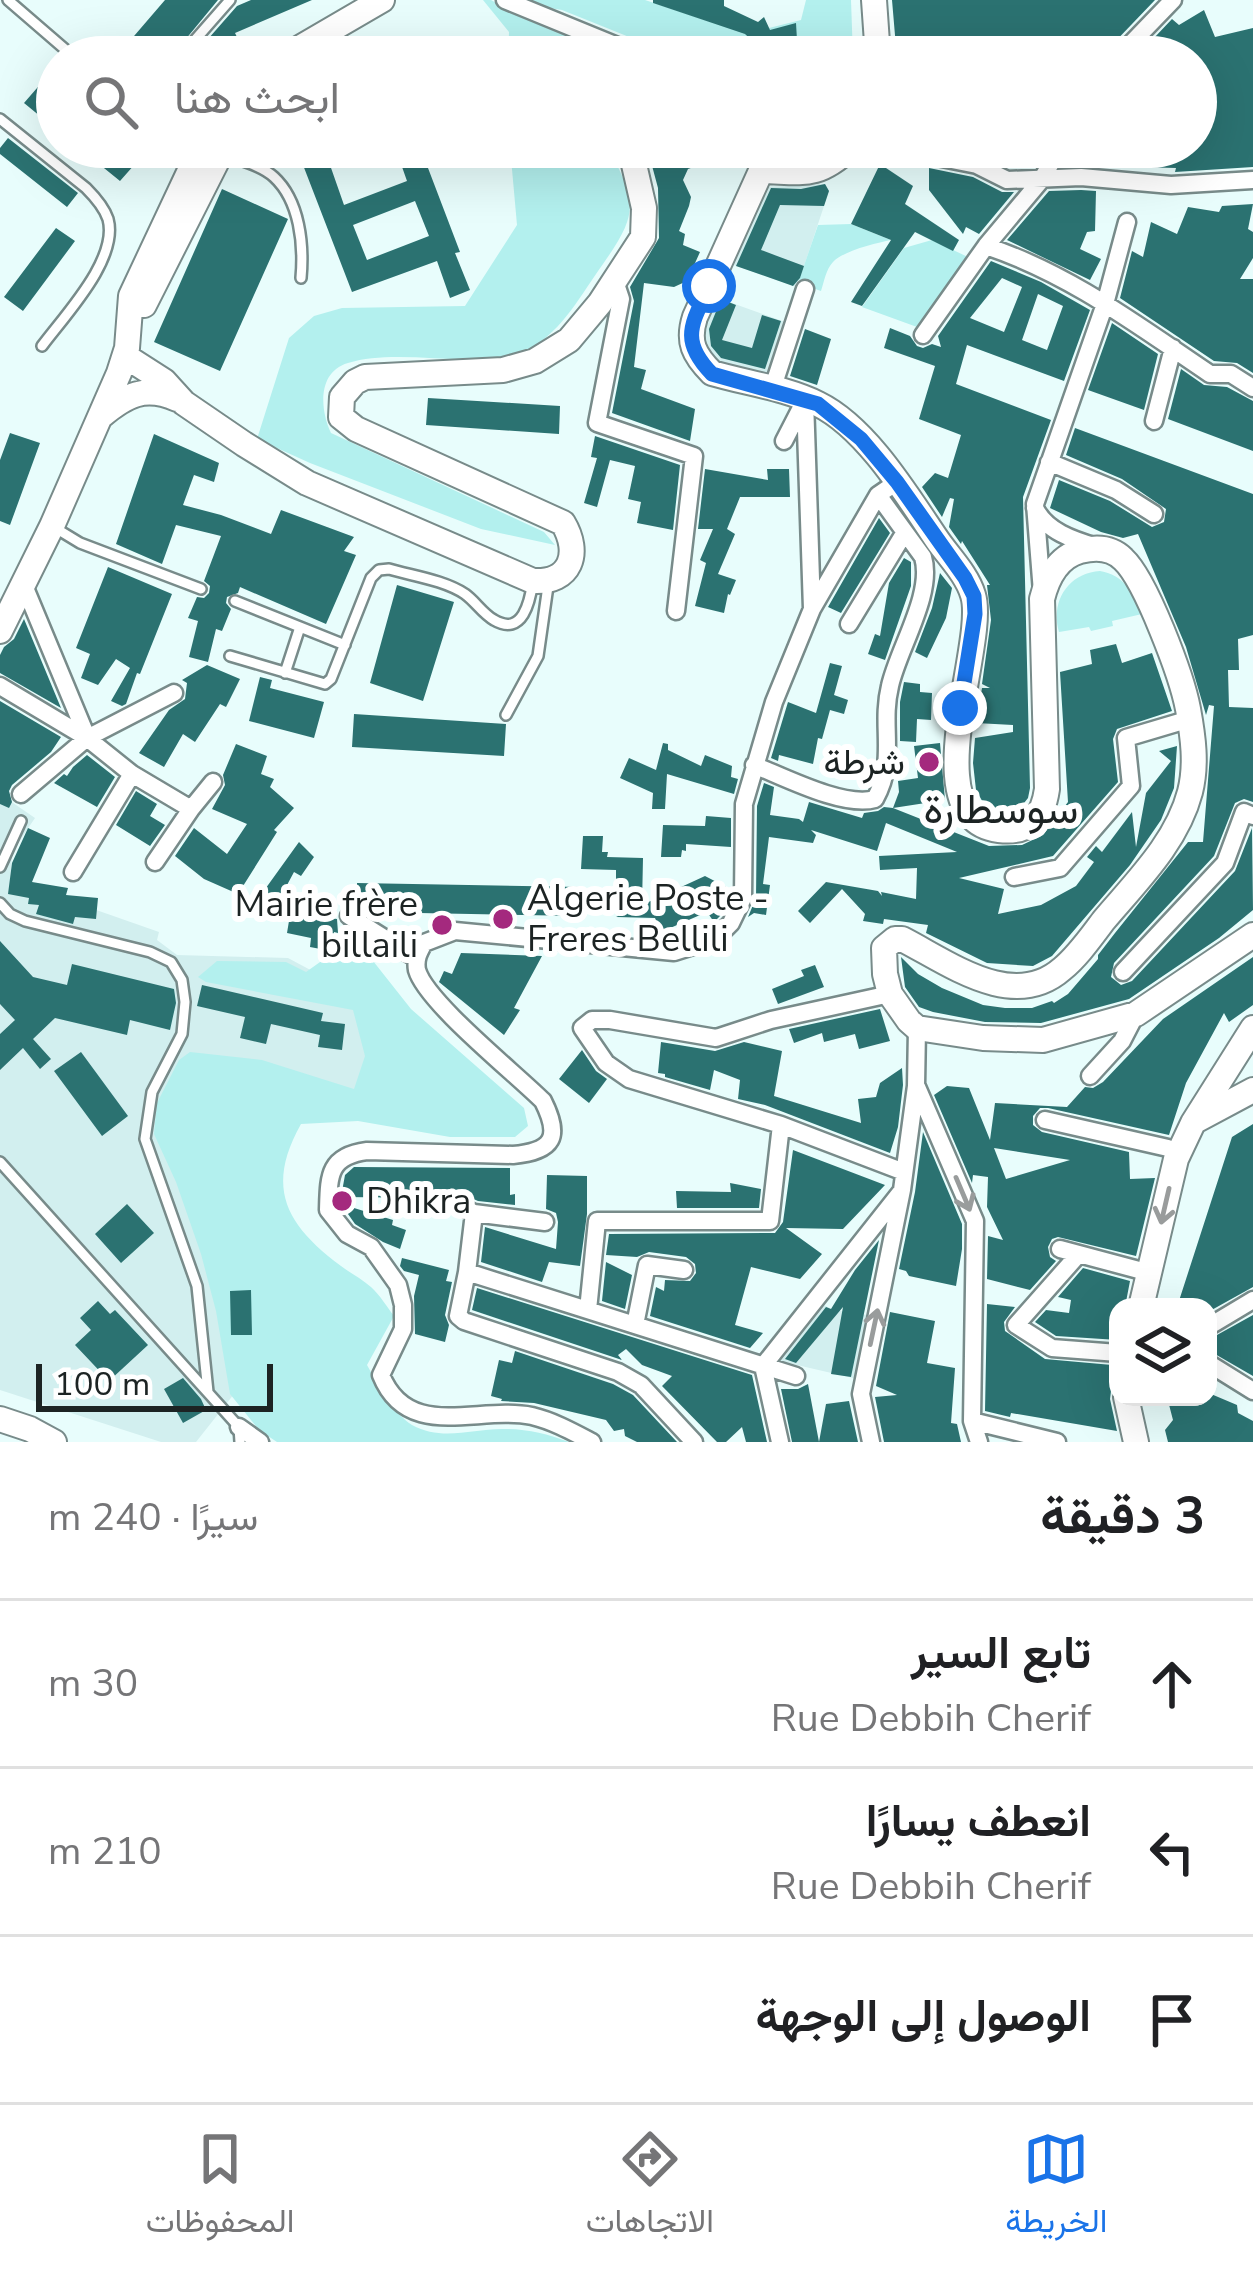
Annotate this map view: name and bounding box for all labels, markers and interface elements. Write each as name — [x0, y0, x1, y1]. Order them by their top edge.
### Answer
search box — [36, 36, 1217, 168]
text: ابحث هنا — [174, 68, 340, 129]
icon: search — [78, 69, 144, 135]
route start — [682, 259, 736, 313]
route end — [933, 681, 987, 735]
place label: شرطة — [823, 738, 905, 787]
marker: شرطة — [916, 749, 942, 775]
district label: سوسطارة — [924, 781, 1078, 838]
place label: Algerie Poste - Freres Bellili — [527, 874, 769, 964]
place label: Mairie frère billaili — [235, 880, 418, 970]
marker: Algerie Poste - Freres Bellili — [490, 906, 516, 932]
marker: Mairie frère billaili — [429, 912, 455, 938]
one-way arrow — [954, 1174, 975, 1211]
place label: Dhikra — [366, 1177, 471, 1226]
one-way arrow — [1153, 1187, 1176, 1225]
marker: Dhikra — [329, 1188, 355, 1214]
map controls — [1109, 1298, 1217, 1406]
button: layers — [1109, 1298, 1217, 1406]
one-way arrow — [864, 1309, 886, 1348]
scale bar — [36, 1358, 273, 1411]
text: 100 m — [54, 1362, 150, 1407]
text: 3 دقيقة — [1040, 1481, 1205, 1551]
text: سيرًا · 240 m — [48, 1491, 258, 1544]
text: تابع السير — [911, 1623, 1091, 1684]
icon: ahead — [1139, 1651, 1205, 1717]
text: 30 m — [48, 1657, 138, 1710]
text: Rue Debbih Cherif — [771, 1692, 1091, 1745]
text: انعطف يسارًا — [866, 1791, 1091, 1852]
icon: left — [1139, 1819, 1205, 1885]
text: 210 m — [48, 1825, 162, 1878]
text: Rue Debbih Cherif — [771, 1860, 1091, 1913]
text: الوصول إلى الوجهة — [756, 1986, 1091, 2047]
icon: arrive — [1139, 1987, 1205, 2053]
tab: المحفوظات — [146, 2126, 294, 2250]
tab: الاتجاهات — [586, 2126, 714, 2250]
tab: الخريطة — [1005, 2126, 1107, 2250]

